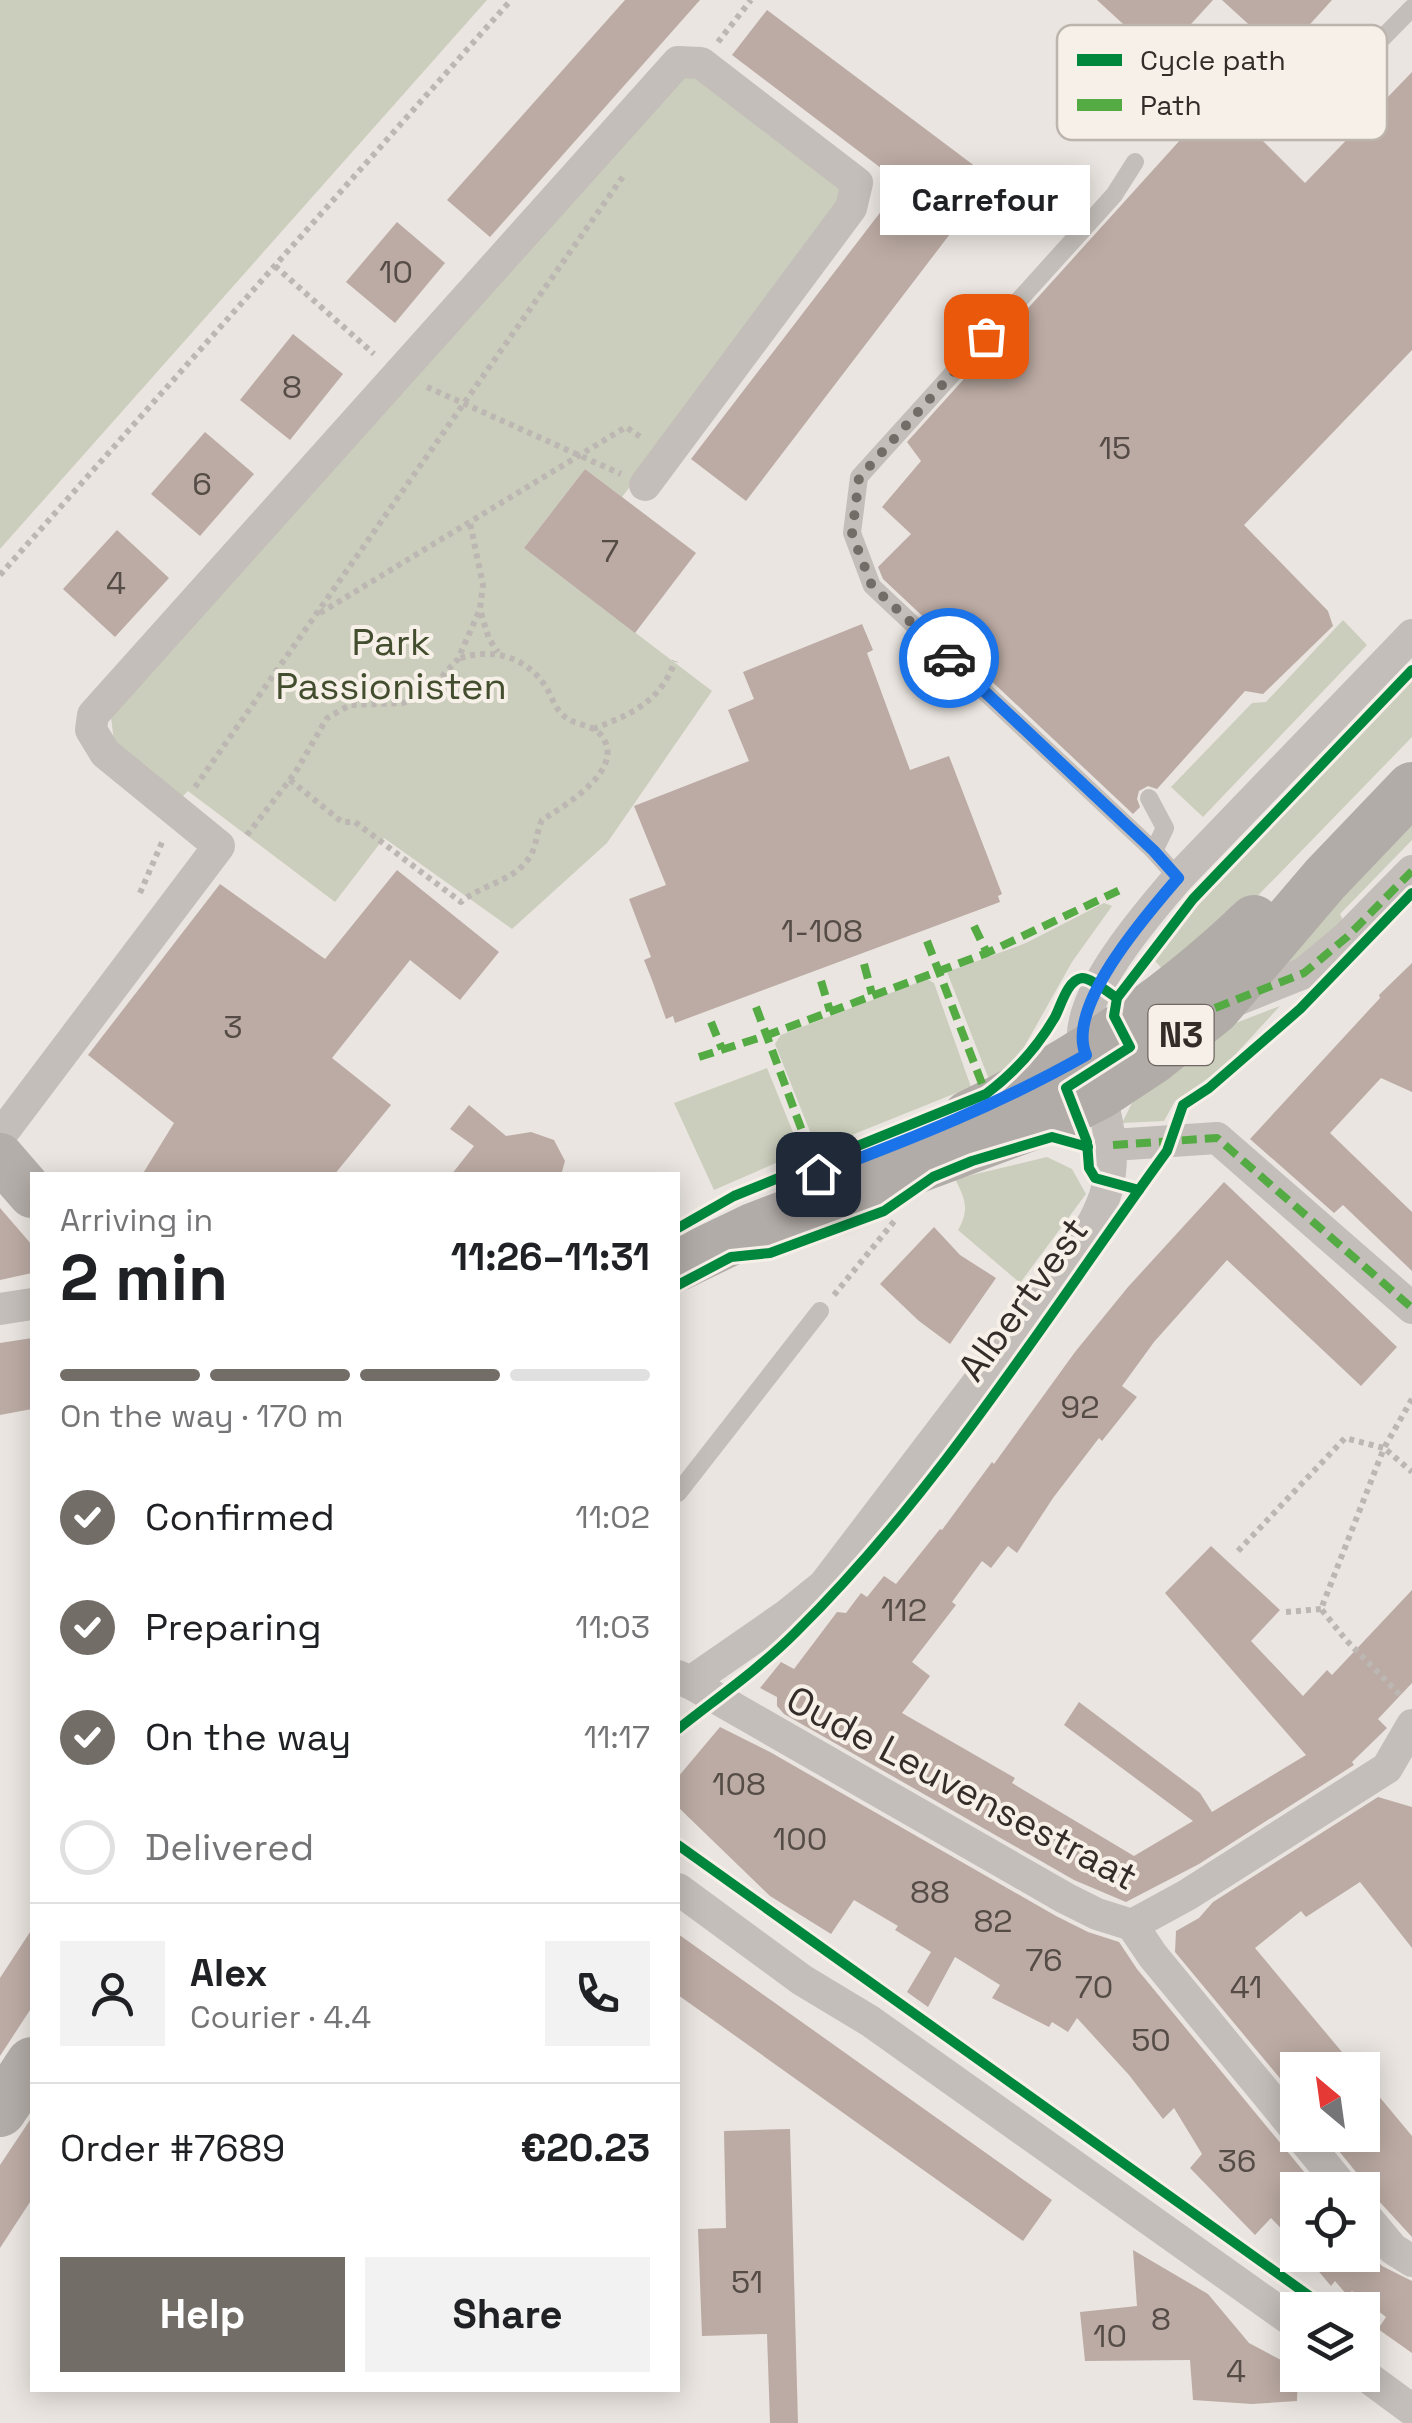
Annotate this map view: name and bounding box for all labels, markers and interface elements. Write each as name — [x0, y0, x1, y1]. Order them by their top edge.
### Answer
legend — [1057, 25, 1387, 140]
text: Cycle path — [1140, 42, 1286, 78]
text: Path — [1140, 87, 1202, 123]
callout: Carrefour — [881, 166, 1091, 236]
text: Carrefour — [911, 180, 1059, 220]
house number: 10 — [379, 252, 413, 292]
pin — [944, 294, 1029, 379]
icon: bag — [959, 309, 1014, 364]
house number: 8 — [282, 367, 302, 407]
house number: 15 — [1099, 428, 1131, 468]
house number: 6 — [192, 464, 212, 504]
house number: 7 — [601, 531, 619, 571]
house number: 4 — [106, 563, 126, 603]
courier — [899, 608, 999, 708]
park label: Park Passionisten — [275, 618, 507, 710]
icon: car — [922, 631, 977, 686]
house number: 1-108 — [781, 911, 863, 951]
road number: N3 — [1148, 1005, 1214, 1065]
house number: 3 — [223, 1007, 243, 1047]
pin — [776, 1132, 861, 1217]
icon: home — [791, 1147, 846, 1202]
text: Arriving in — [60, 1200, 213, 1240]
street label: Albertvest — [947, 1208, 1099, 1390]
text: 11:26–11:31 — [451, 1233, 650, 1281]
text: 2 min — [60, 1236, 228, 1319]
house number: 92 — [1061, 1387, 1099, 1427]
text: On the way · 170 m — [60, 1396, 344, 1436]
icon: check — [60, 1490, 115, 1545]
text: Confirmed — [145, 1493, 335, 1541]
text: 11:02 — [575, 1497, 650, 1537]
house number: 112 — [881, 1590, 927, 1630]
icon: check — [60, 1600, 115, 1655]
text: Preparing — [145, 1603, 322, 1651]
text: 11:03 — [575, 1607, 650, 1647]
street label: Oude Leuvensestraat — [778, 1675, 1146, 1901]
icon: check — [60, 1710, 115, 1765]
text: On the way — [145, 1713, 351, 1761]
text: 11:17 — [584, 1717, 650, 1757]
house number: 108 — [712, 1764, 766, 1804]
house number: 100 — [773, 1819, 827, 1859]
text: Delivered — [145, 1823, 314, 1871]
house number: 88 — [910, 1872, 950, 1912]
house number: 82 — [973, 1901, 1013, 1941]
house number: 76 — [1025, 1940, 1063, 1980]
button: person — [60, 1941, 165, 2046]
button: phone — [545, 1941, 650, 2046]
text: Alex — [190, 1949, 267, 1997]
house number: 70 — [1075, 1967, 1113, 2007]
house number: 41 — [1230, 1967, 1262, 2007]
text: Courier · 4.4 — [190, 1997, 371, 2037]
house number: 50 — [1131, 2020, 1171, 2060]
north arrow — [1280, 2052, 1380, 2152]
map controls — [1280, 2052, 1380, 2392]
text: Order #7689 — [60, 2124, 285, 2172]
text: €20.23 — [520, 2124, 650, 2172]
house number: 36 — [1218, 2141, 1256, 2181]
button: locate — [1280, 2172, 1380, 2272]
button: Help — [60, 2257, 345, 2372]
button: Share — [365, 2257, 650, 2372]
house number: 51 — [731, 2262, 763, 2302]
button: layers — [1280, 2292, 1380, 2392]
house number: 8 — [1151, 2299, 1171, 2339]
house number: 10 — [1093, 2316, 1127, 2356]
house number: 4 — [1226, 2351, 1246, 2391]

